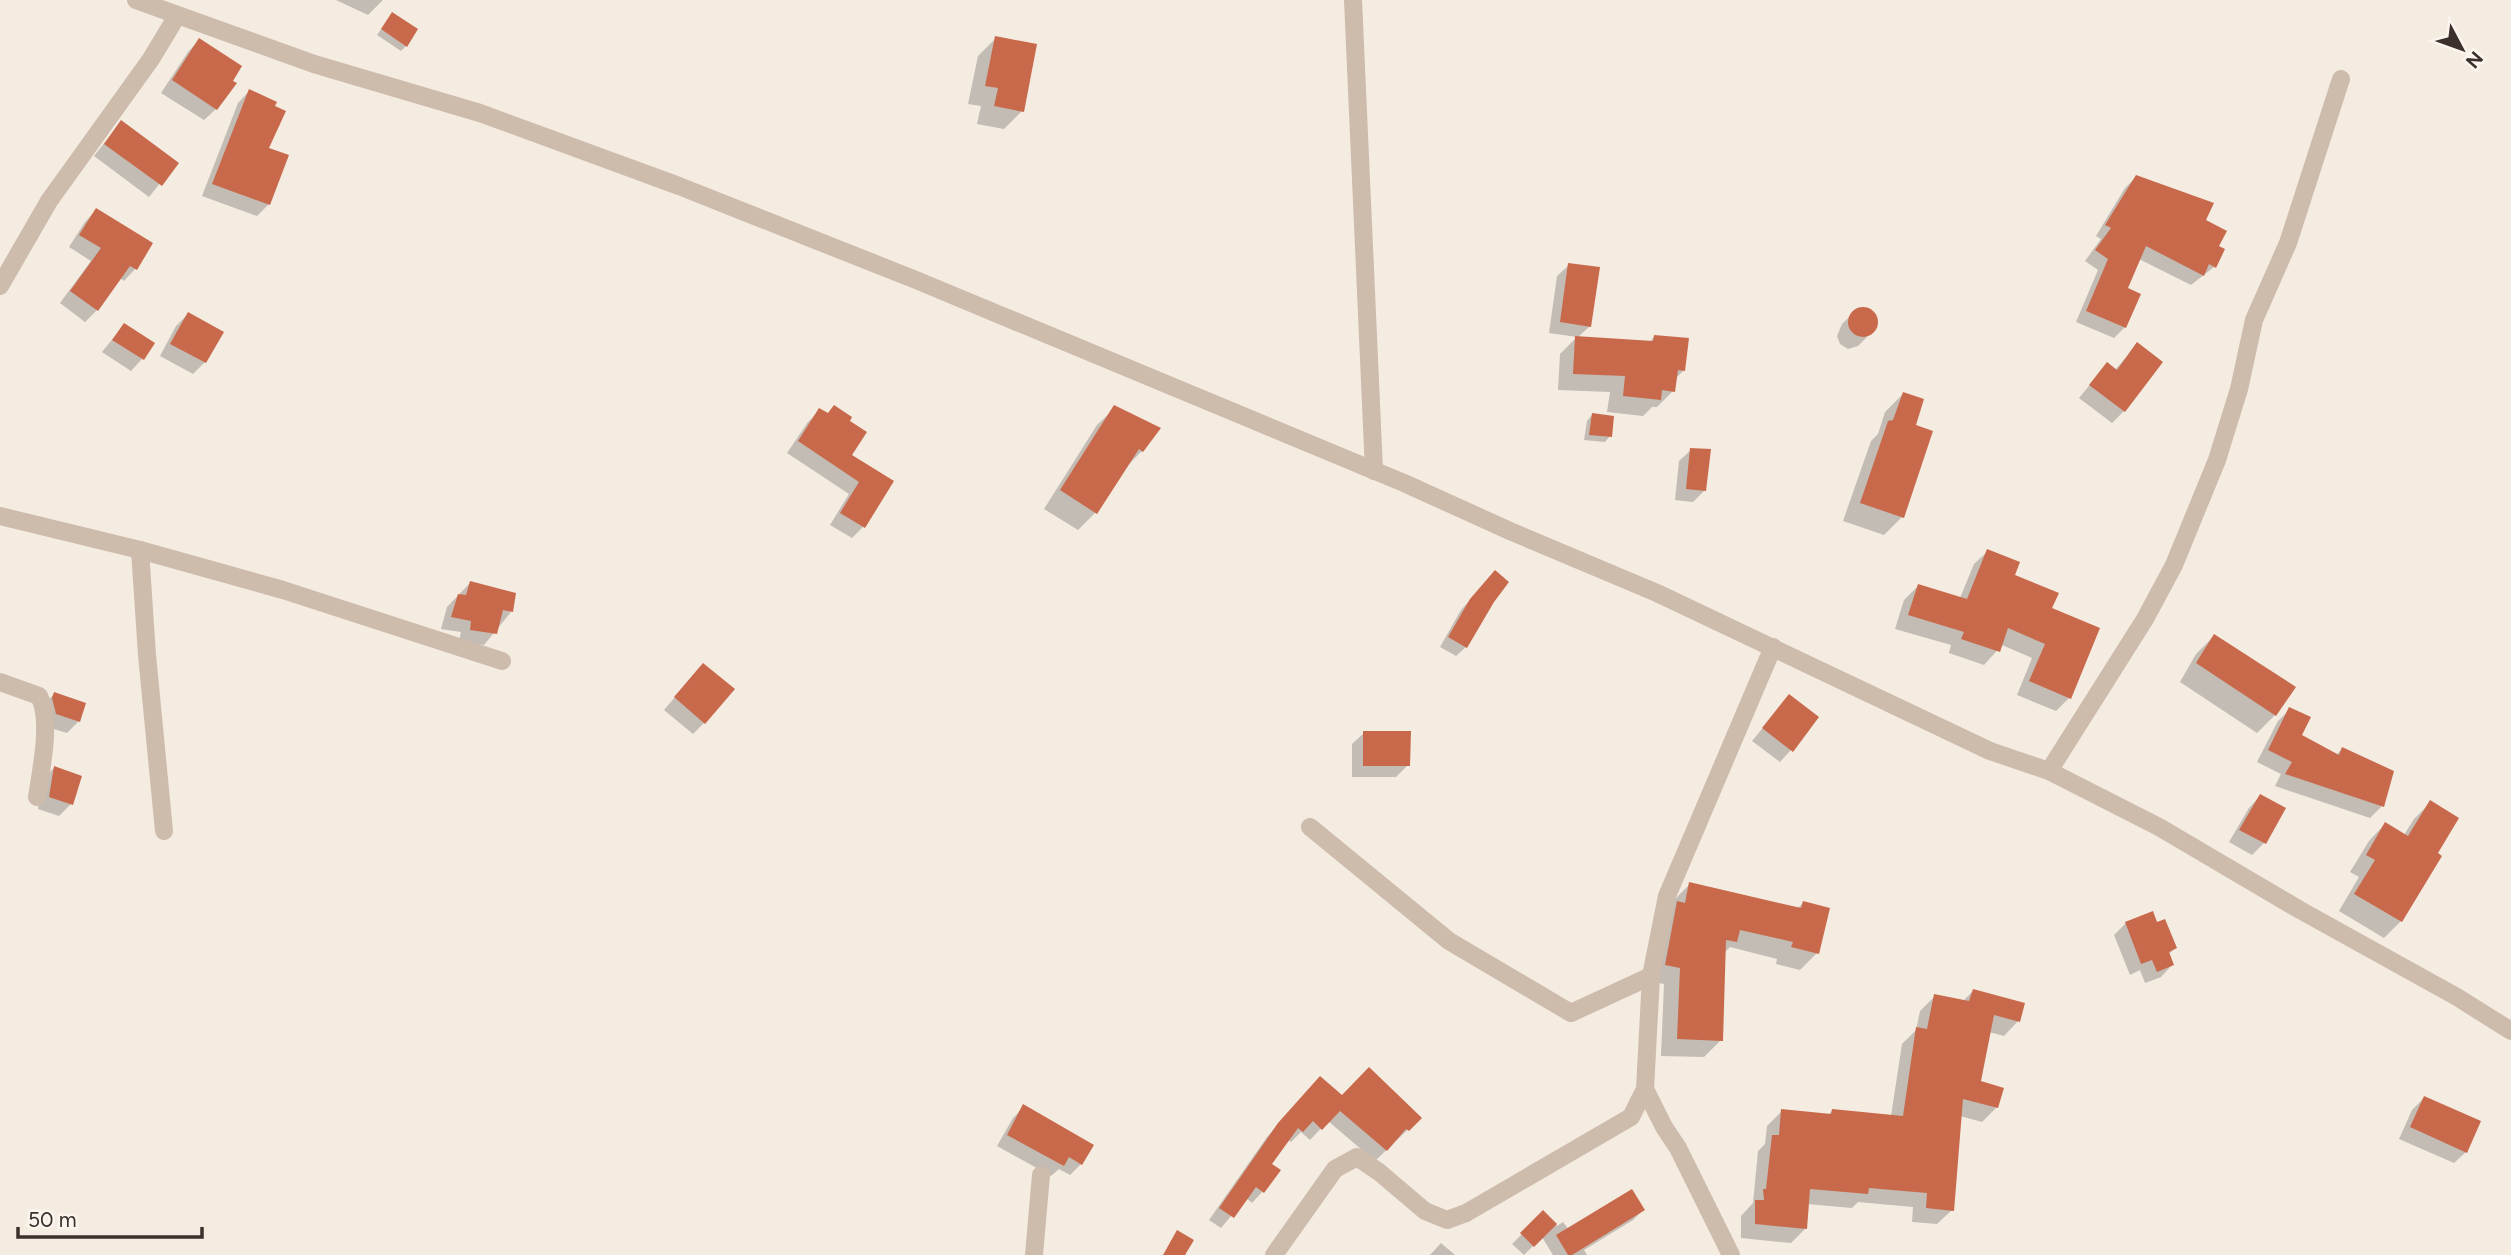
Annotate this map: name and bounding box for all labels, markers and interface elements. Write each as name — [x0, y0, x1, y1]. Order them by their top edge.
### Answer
north arrow — [2427, 14, 2497, 84]
text: N — [2461, 47, 2488, 73]
scale bar — [18, 1196, 201, 1240]
text: 50 m — [28, 1207, 77, 1232]

